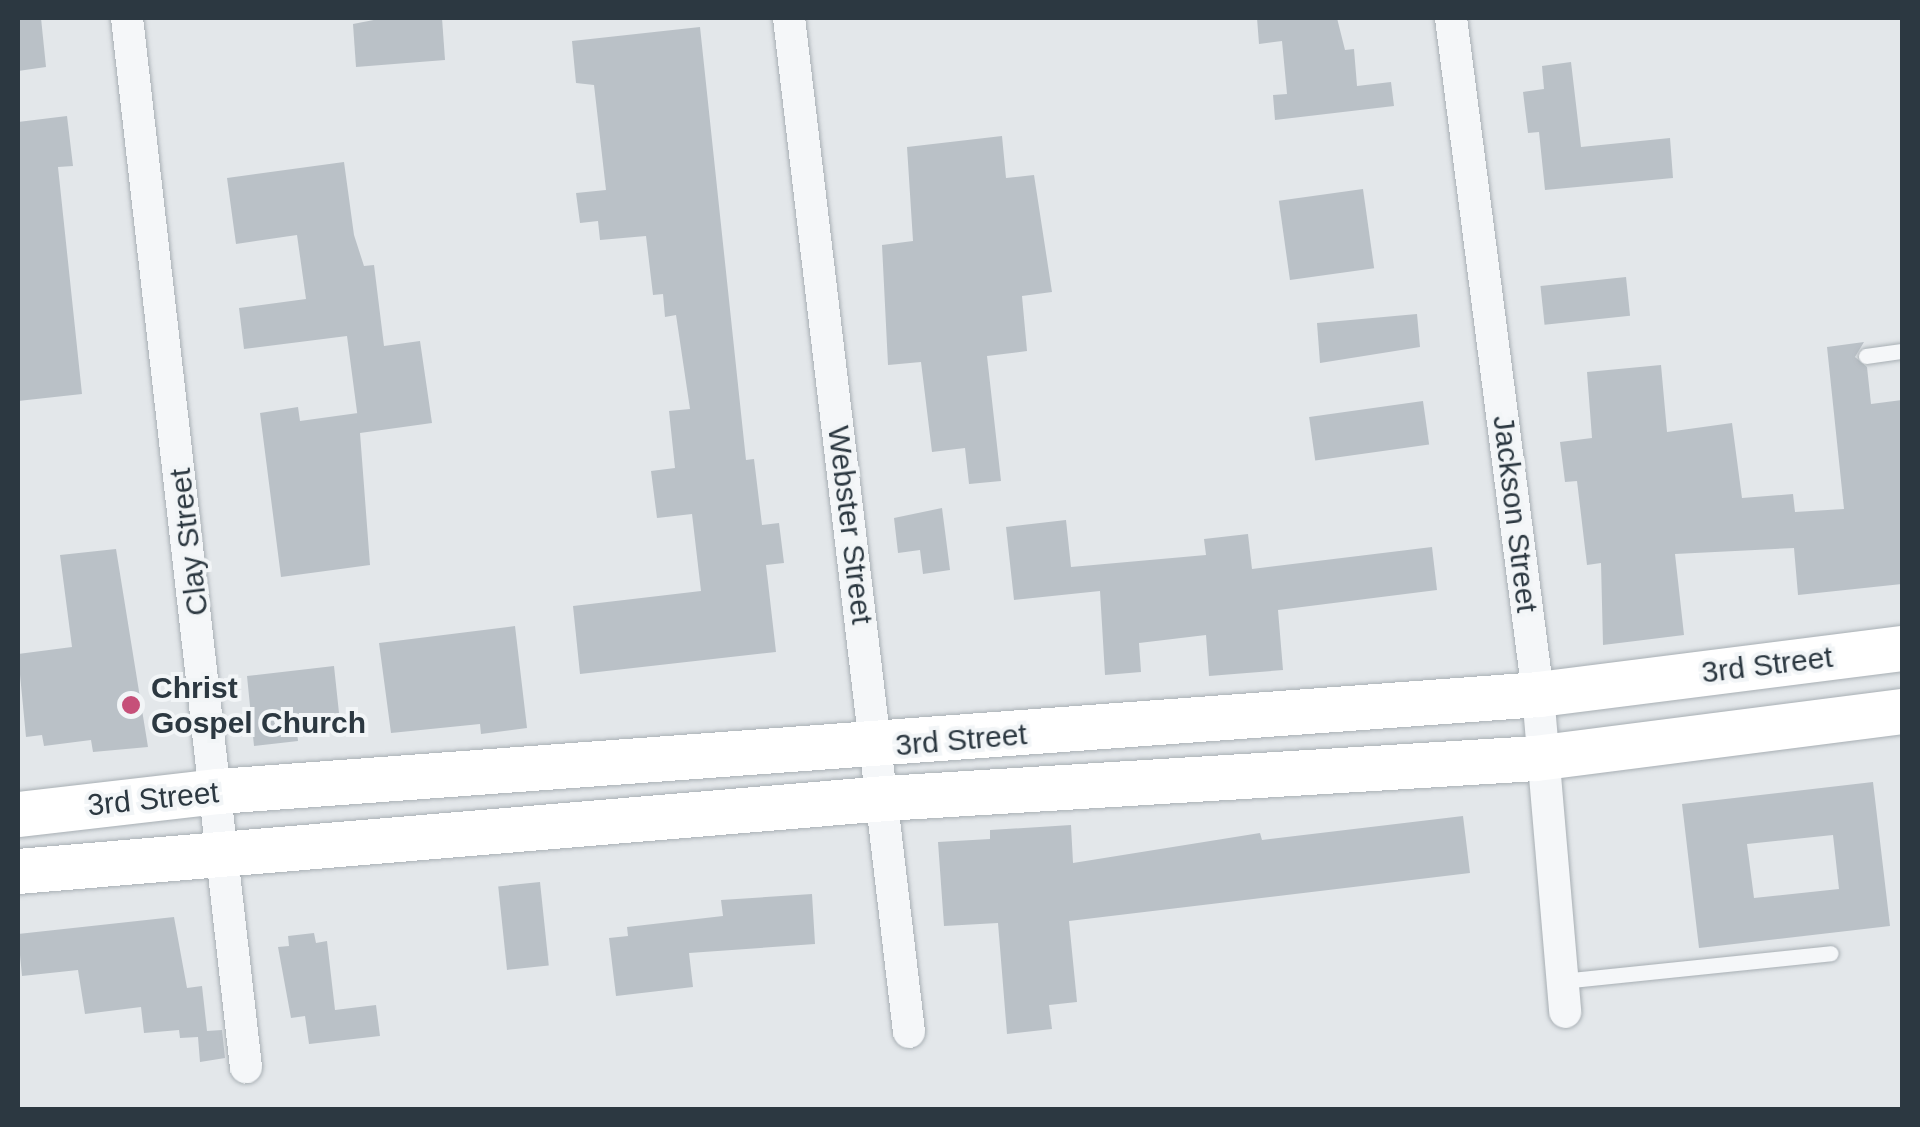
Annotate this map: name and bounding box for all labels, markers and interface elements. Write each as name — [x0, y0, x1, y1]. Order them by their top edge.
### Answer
street label: Jackson Street — [1485, 413, 1545, 615]
street label: Webster Street — [820, 424, 880, 626]
street label: Clay Street — [162, 466, 216, 618]
street label: 3rd Street — [1699, 639, 1835, 691]
place label: Christ Gospel Church — [151, 670, 366, 740]
marker: Christ Gospel Church — [120, 694, 142, 716]
street label: 3rd Street — [894, 716, 1028, 764]
street label: 3rd Street — [86, 774, 220, 824]

